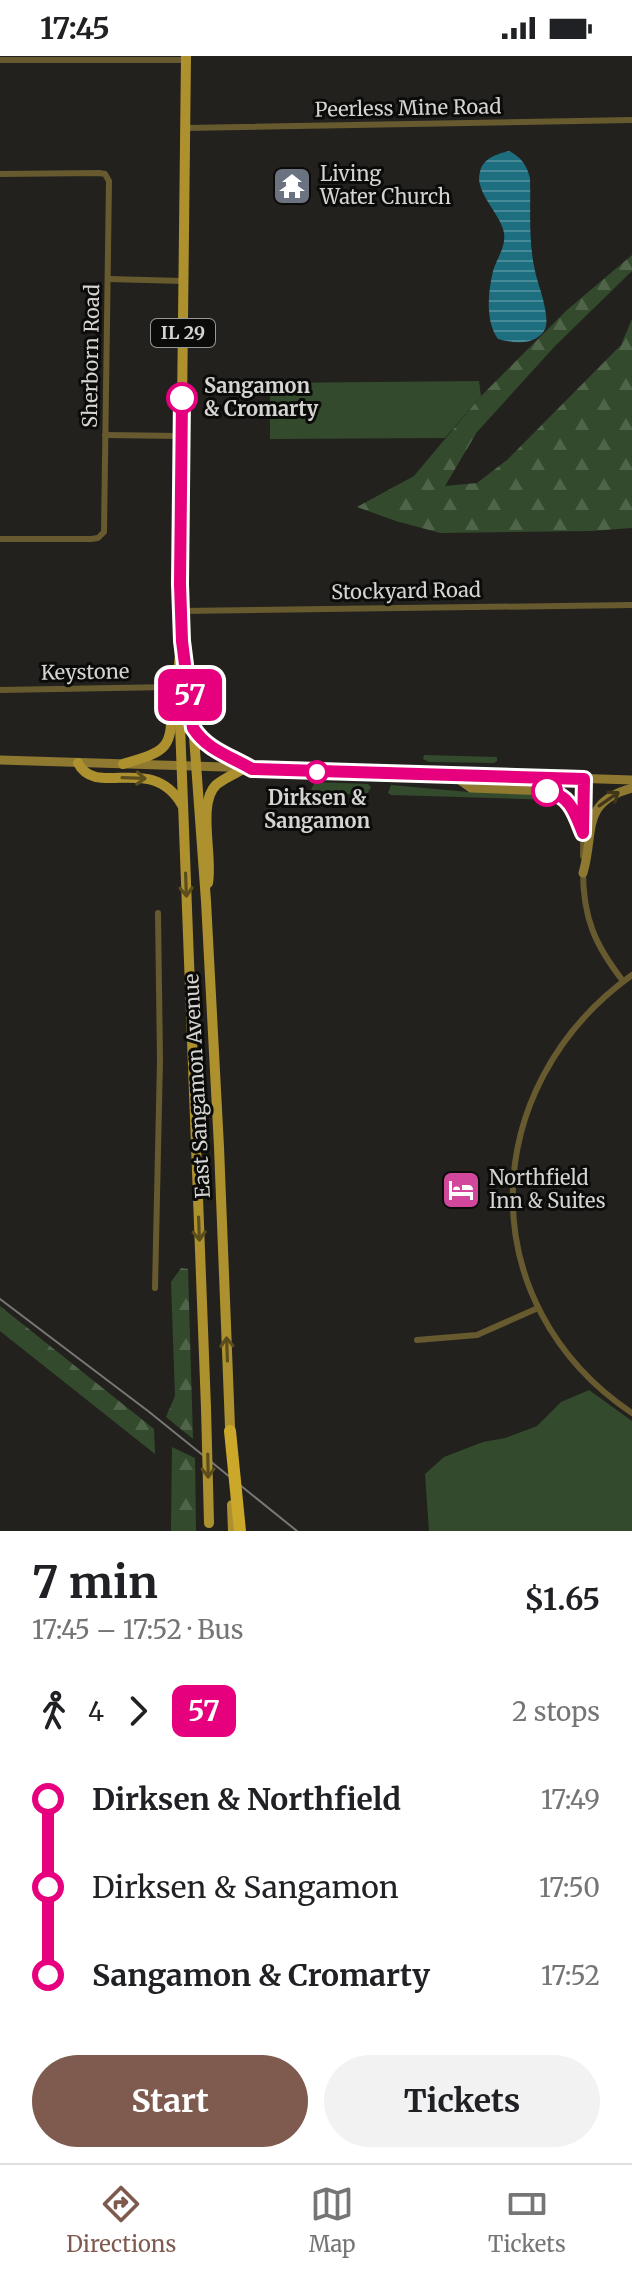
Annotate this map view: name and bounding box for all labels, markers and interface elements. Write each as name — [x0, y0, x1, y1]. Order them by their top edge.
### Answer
text: 17:45 — [40, 9, 110, 47]
street label: Peerless Mine Road — [314, 93, 502, 122]
place label: Living Water Church — [319, 161, 451, 209]
temple icon: Living Water Church — [271, 165, 313, 207]
street label: Sherborn Road — [77, 284, 104, 428]
road number: IL 29 — [151, 319, 215, 347]
place label: Sangamon & Cromarty — [204, 373, 319, 421]
marker: Sangamon & Cromarty — [167, 383, 197, 413]
street label: Stockyard Road — [331, 577, 481, 604]
street label: Keystone — [41, 658, 129, 685]
line badge: 57 — [154, 669, 226, 721]
text: 57 — [174, 677, 206, 713]
marker: Dirksen & Sangamon — [306, 761, 328, 783]
one-way arrow — [120, 771, 147, 786]
unlabelled marker — [532, 776, 562, 806]
place label: Dirksen & Sangamon — [264, 785, 370, 833]
one-way arrow — [597, 791, 619, 807]
one-way arrow — [179, 871, 194, 898]
street label: East Sangamon Avenue — [178, 973, 215, 1199]
place label: Northfield Inn & Suites — [489, 1165, 605, 1213]
hotel icon: Northfield Inn & Suites — [440, 1169, 482, 1211]
one-way arrow — [192, 1215, 207, 1242]
one-way arrow — [219, 1336, 235, 1363]
one-way arrow — [200, 1452, 215, 1479]
text: 7 min — [32, 1555, 158, 1610]
text: $1.65 — [524, 1580, 600, 1618]
text: 17:45 – 17:52 · Bus — [32, 1613, 244, 1646]
icon: walk — [32, 1689, 76, 1733]
icon: forward — [116, 1689, 160, 1733]
text: 57 — [188, 1693, 220, 1729]
text: 4 — [88, 1695, 104, 1728]
text: 2 stops — [512, 1695, 600, 1728]
text: Dirksen & Northfield — [92, 1780, 401, 1818]
text: 17:49 — [541, 1783, 600, 1816]
text: Dirksen & Sangamon — [92, 1868, 399, 1906]
text: 17:50 — [539, 1871, 600, 1904]
text: Sangamon & Cromarty — [92, 1956, 430, 1994]
text: 17:52 — [541, 1959, 600, 1992]
button: Start — [32, 2055, 308, 2147]
button: Tickets — [324, 2055, 600, 2147]
tab: Directions — [66, 2182, 176, 2258]
tab: Map — [309, 2182, 356, 2258]
tab: Tickets — [488, 2182, 566, 2258]

